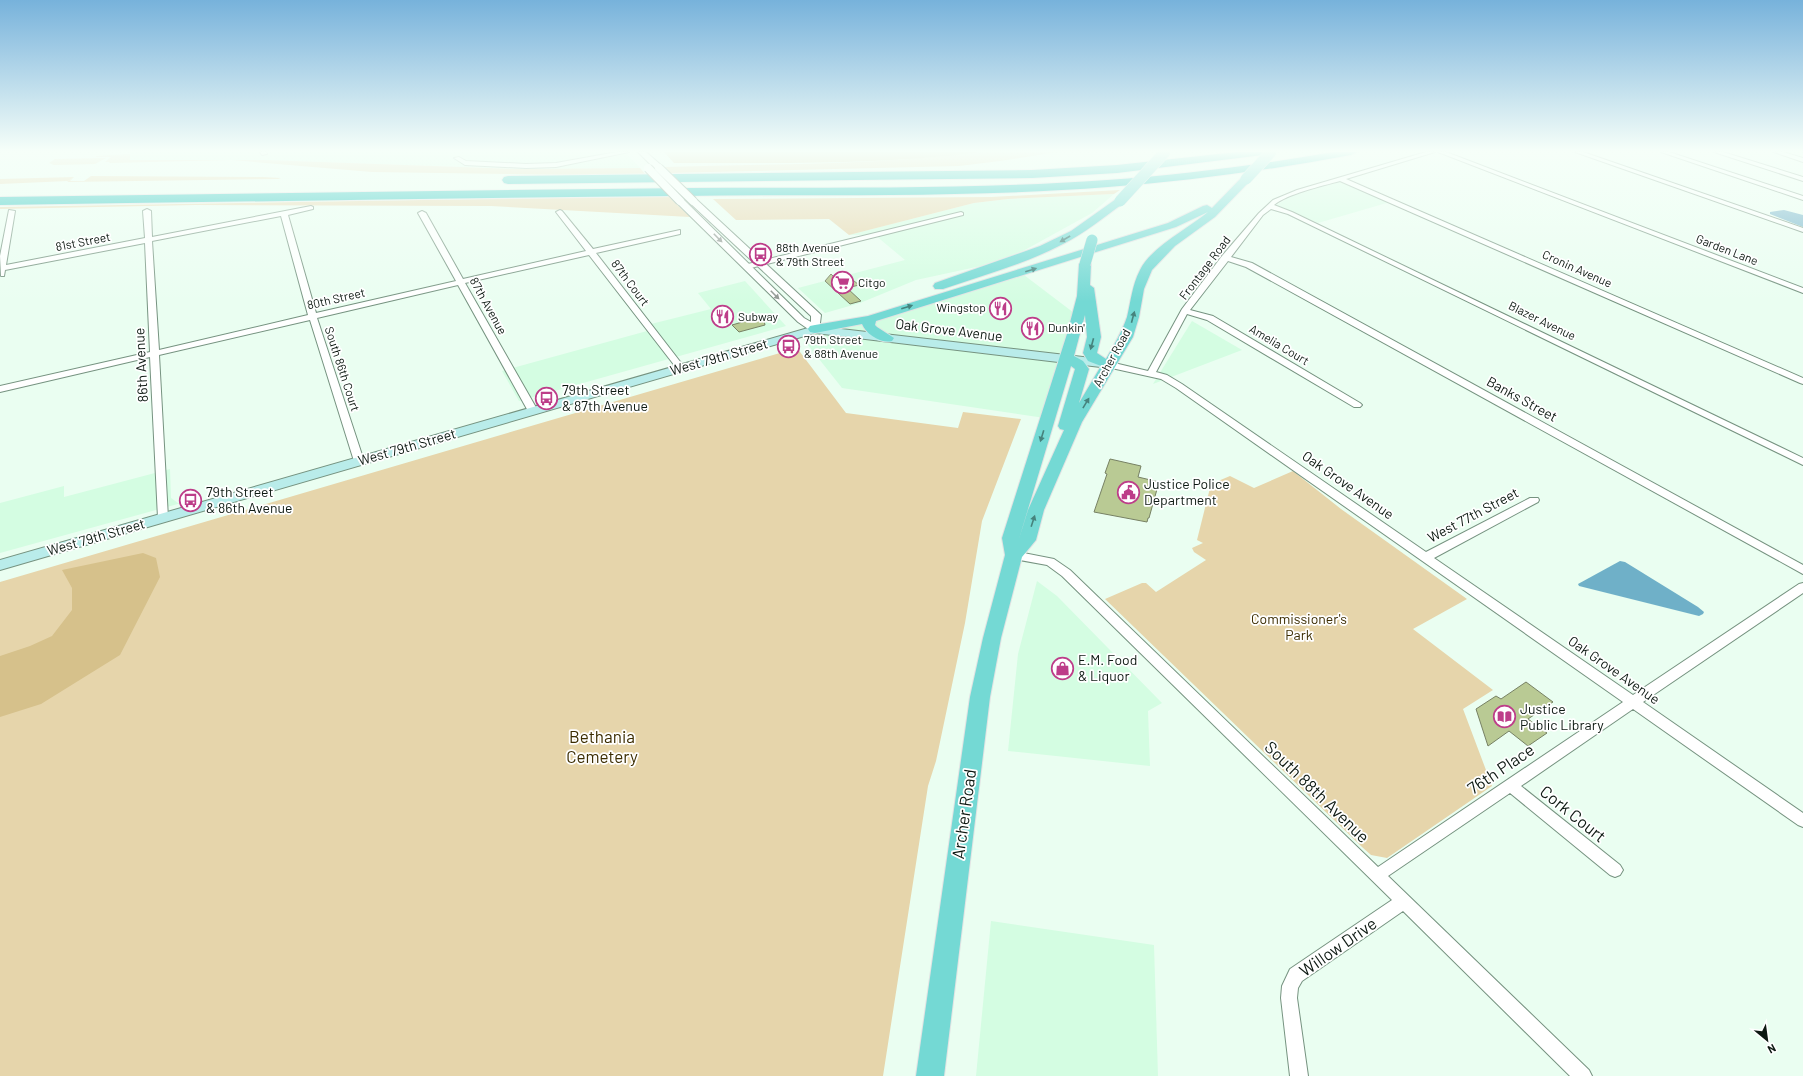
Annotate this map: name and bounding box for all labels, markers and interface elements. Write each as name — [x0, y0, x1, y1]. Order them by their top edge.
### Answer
street label: 81st Street — [54, 229, 111, 253]
street label: Garden Lane — [1694, 231, 1760, 267]
one-way arrow — [713, 233, 723, 243]
street label: Frontage Road — [1176, 233, 1233, 302]
one-way arrow — [1059, 235, 1071, 242]
place label: 88th Avenue & 79th Street — [776, 240, 844, 268]
bus stop icon: 88th Avenue & 79th Street — [747, 242, 773, 268]
street label: Cronin Avenue — [1540, 247, 1614, 290]
street label: 87th Court — [609, 256, 653, 308]
one-way arrow — [1026, 266, 1038, 272]
supermarket icon: Citgo — [830, 270, 856, 296]
street label: 87th Avenue — [467, 274, 510, 337]
place label: Citgo — [858, 275, 886, 289]
street label: 80th Street — [305, 285, 366, 311]
one-way arrow — [770, 290, 780, 300]
restaurant icon: Wingstop — [988, 295, 1014, 321]
street label: Blazer Avenue — [1507, 298, 1578, 342]
place label: Wingstop — [936, 300, 986, 314]
restaurant icon: Subway — [709, 304, 735, 330]
one-way arrow — [901, 304, 913, 310]
place label: Subway — [738, 309, 778, 323]
one-way arrow — [1130, 311, 1136, 323]
street label: Oak Grove Avenue — [895, 315, 1004, 345]
restaurant icon: Dunkin' — [1019, 315, 1045, 341]
place label: Dunkin' — [1048, 320, 1085, 334]
street label: Amelia Court — [1247, 321, 1312, 367]
street label: South 86th Court — [323, 325, 363, 413]
street label: Archer Road — [1090, 326, 1133, 389]
street label: 86th Avenue — [130, 327, 151, 403]
place label: 79th Street & 88th Avenue — [804, 332, 878, 360]
street label: West 79th Street — [668, 334, 770, 379]
bus stop icon: 79th Street & 88th Avenue — [776, 334, 802, 360]
one-way arrow — [1089, 337, 1095, 350]
street label: Banks Street — [1484, 372, 1561, 425]
place label: 79th Street & 87th Avenue — [562, 381, 648, 414]
bus stop icon: 79th Street & 87th Avenue — [533, 385, 559, 411]
one-way arrow — [1082, 398, 1090, 408]
street label: West 79th Street — [356, 424, 458, 469]
one-way arrow — [1039, 430, 1045, 442]
street label: Oak Grove Avenue — [1299, 447, 1397, 522]
place label: Justice Police Department — [1144, 475, 1230, 508]
public building icon: Justice Police Department — [1115, 479, 1141, 505]
place label: 79th Street & 86th Avenue — [206, 483, 292, 516]
street label: West 77th Street — [1424, 483, 1521, 546]
bus stop icon: 79th Street & 86th Avenue — [177, 487, 203, 513]
street label: West 79th Street — [45, 514, 147, 559]
one-way arrow — [1030, 515, 1036, 527]
park label: Commissioner's Park — [1251, 610, 1347, 643]
street label: Oak Grove Avenue — [1565, 632, 1663, 707]
place label: E.M. Food & Liquor — [1078, 651, 1137, 684]
shop icon: E.M. Food & Liquor — [1050, 655, 1076, 681]
place label: Justice Public Library — [1520, 700, 1604, 733]
library icon: Justice Public Library — [1492, 704, 1518, 730]
park label: Bethania Cemetery — [566, 726, 638, 766]
street label: South 88th Avenue — [1261, 736, 1374, 846]
street label: 76th Place — [1463, 739, 1538, 798]
street label: Archer Road — [947, 768, 979, 860]
street label: Cork Court — [1537, 781, 1611, 846]
street label: Willow Drive — [1295, 912, 1380, 980]
north arrow — [1747, 1020, 1787, 1060]
text: N — [1766, 1042, 1778, 1057]

